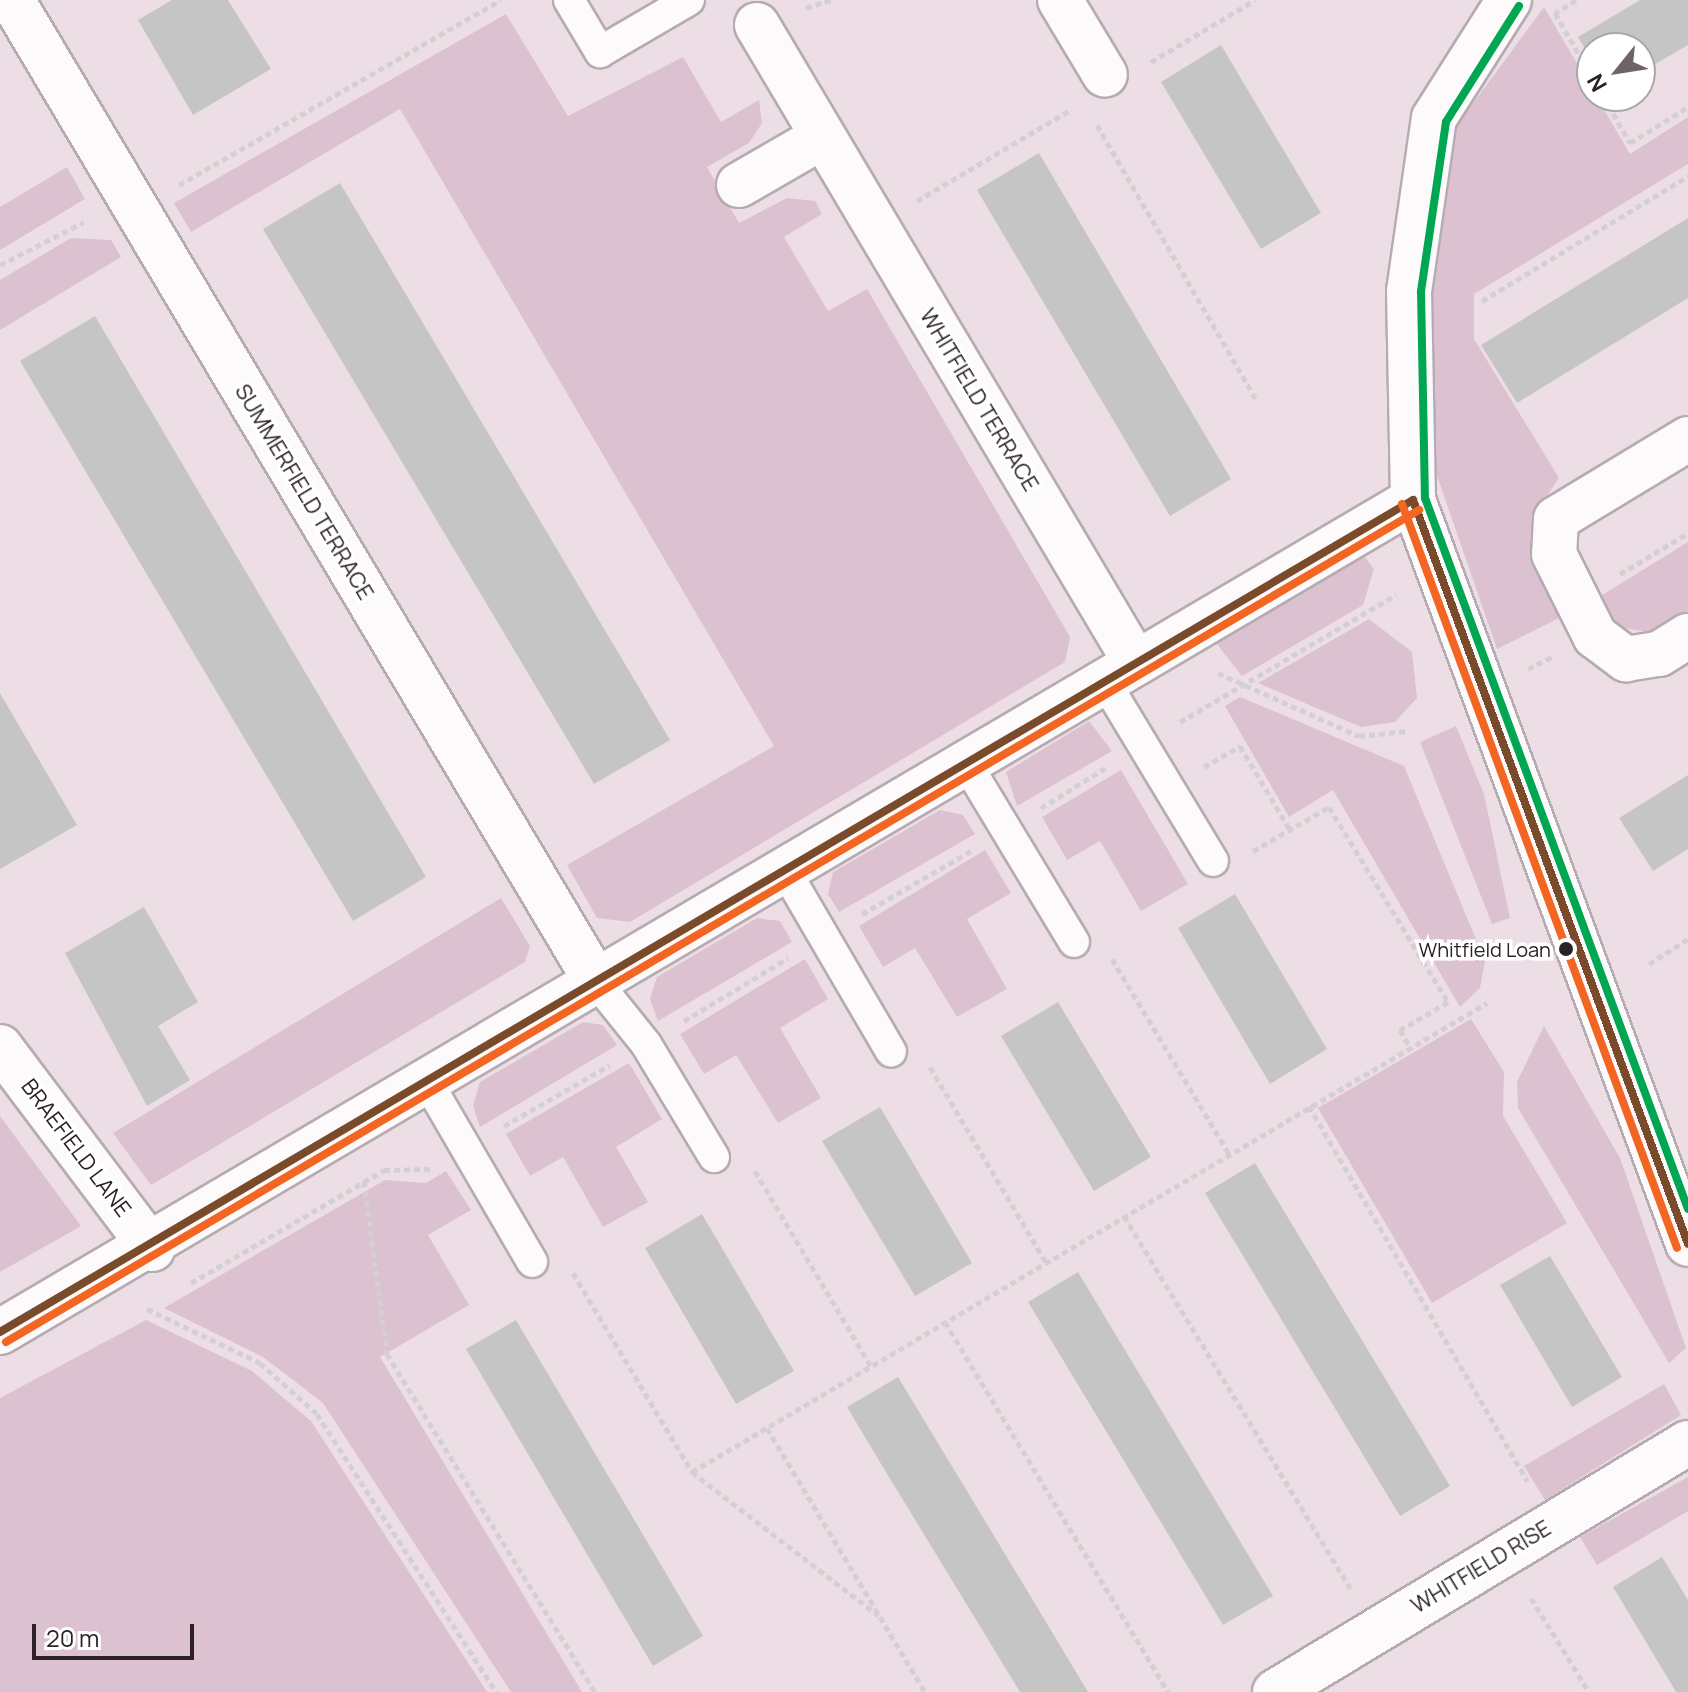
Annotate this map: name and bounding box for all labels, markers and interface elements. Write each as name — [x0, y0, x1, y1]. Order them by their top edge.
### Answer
north arrow — [1576, 32, 1656, 112]
text: N — [1580, 69, 1614, 97]
street label: WHITFIELD TERRACE — [914, 304, 1044, 496]
street label: SUMMERFIELD TERRACE — [229, 379, 379, 605]
place label: Whitfield Loan — [1418, 937, 1551, 961]
marker: Whitfield Loan — [1558, 941, 1574, 957]
street label: BRAEFIELD LANE — [16, 1074, 136, 1222]
street label: WHITFIELD RISE — [1406, 1515, 1556, 1619]
scale bar — [36, 1608, 198, 1658]
text: 20 m — [46, 1621, 99, 1654]

